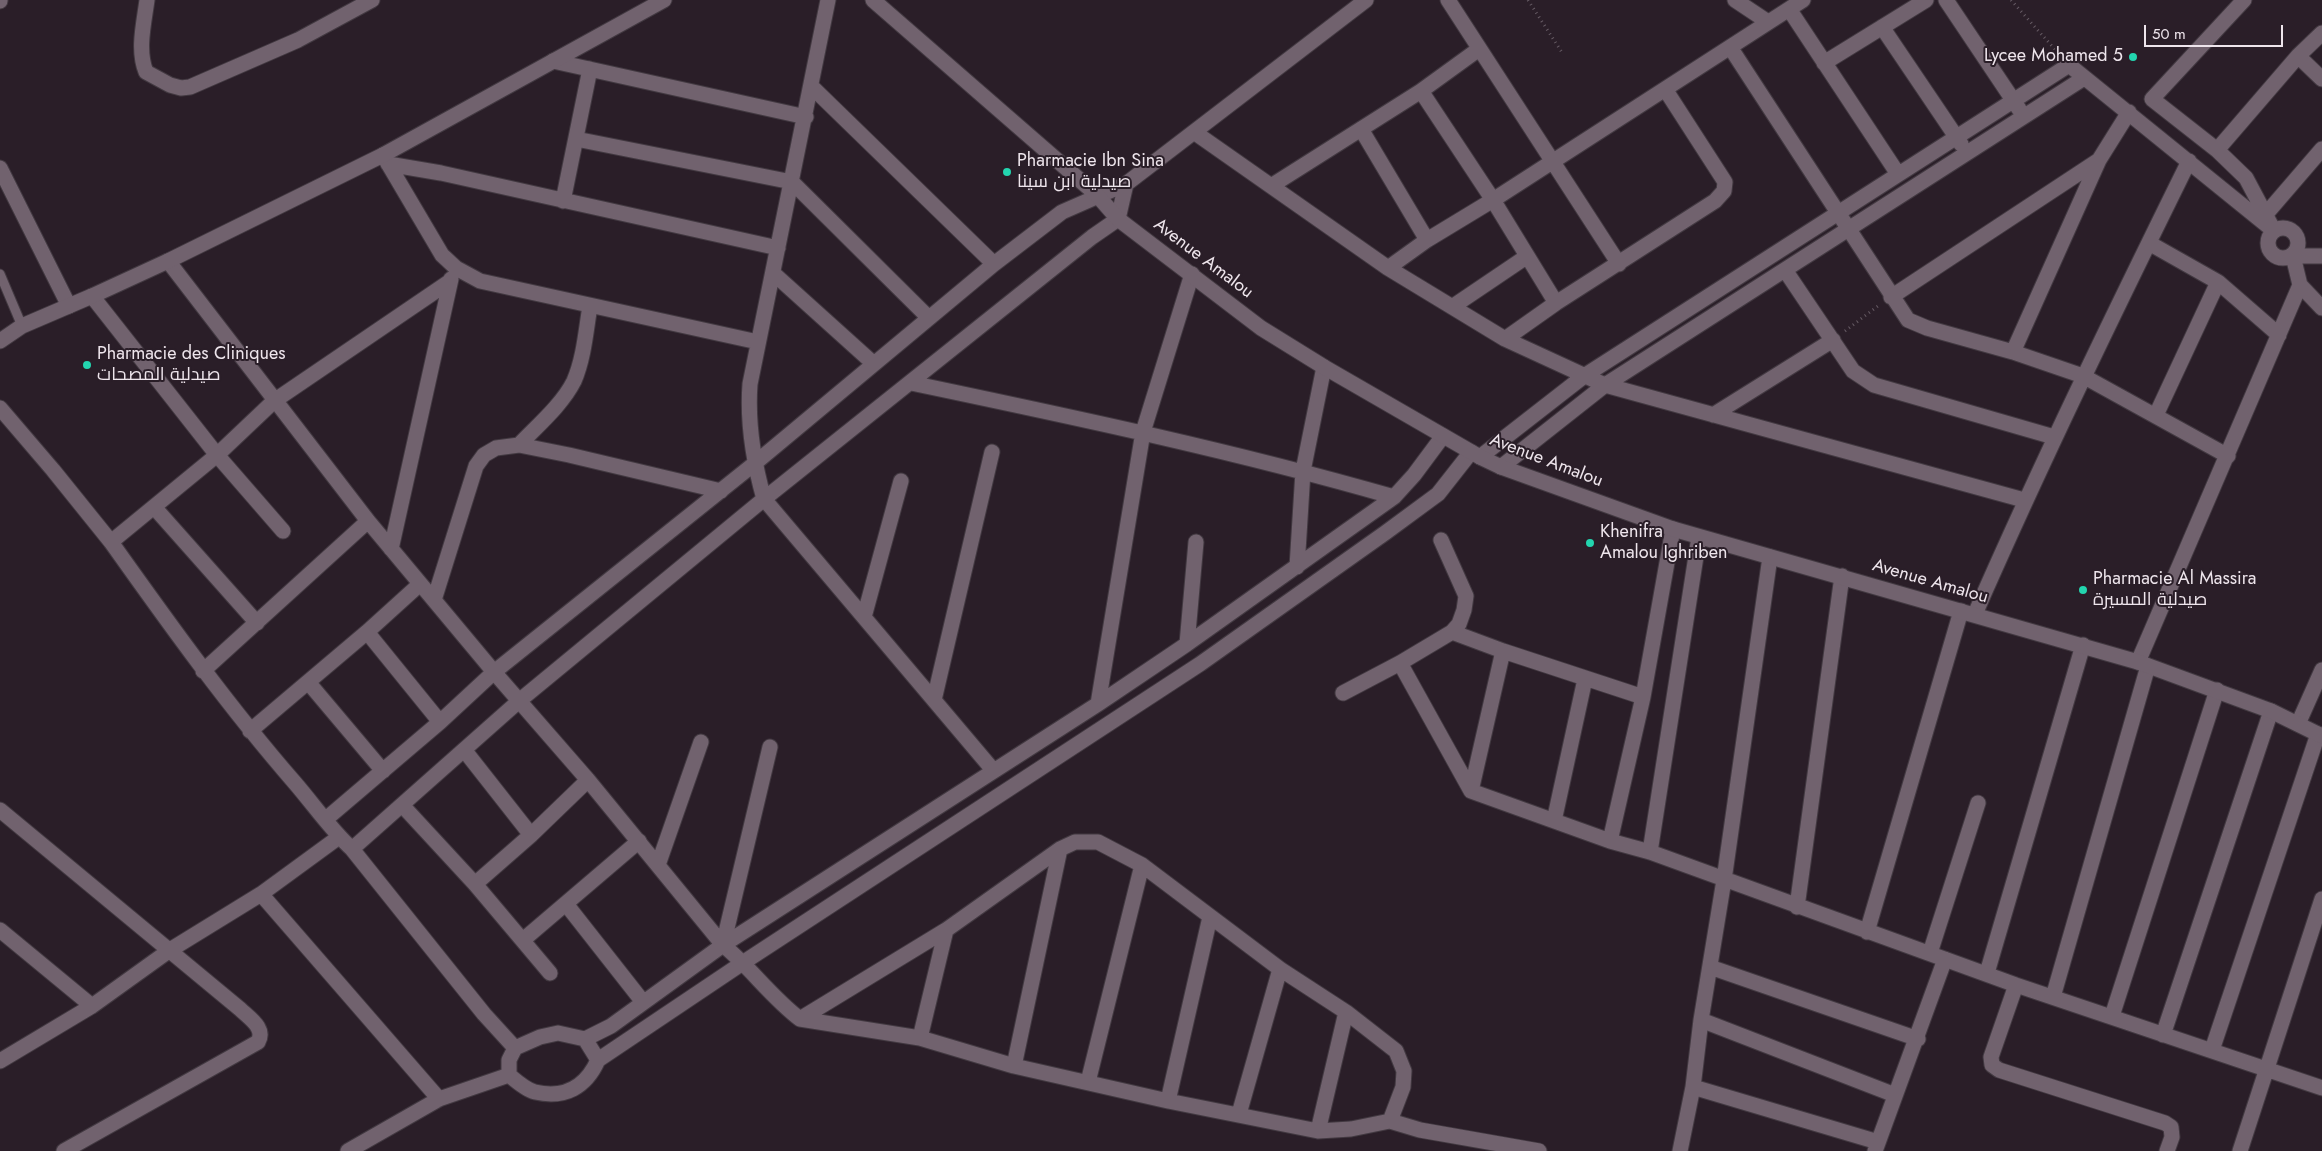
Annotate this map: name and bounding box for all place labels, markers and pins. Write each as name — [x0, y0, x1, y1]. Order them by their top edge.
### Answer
place label: Lycee Mohamed 5 — [1984, 46, 2123, 68]
marker: Lycee Mohamed 5 — [2127, 51, 2139, 63]
place label: Pharmacie Ibn Sina صيدلية ابن سينا — [1017, 151, 1164, 193]
marker: Pharmacie Ibn Sina صيدلية ابن سينا — [1001, 166, 1013, 178]
place label: Pharmacie des Cliniques صيدلية المصحات — [97, 344, 285, 386]
marker: Pharmacie des Cliniques صيدلية المصحات — [81, 359, 93, 371]
place label: Khenifra Amalou Ighriben — [1600, 522, 1727, 564]
marker: Khenifra Amalou Ighriben — [1584, 537, 1596, 549]
place label: Pharmacie Al Massira صيدلية المسيرة — [2093, 569, 2256, 612]
marker: Pharmacie Al Massira صيدلية المسيرة — [2077, 584, 2089, 596]

